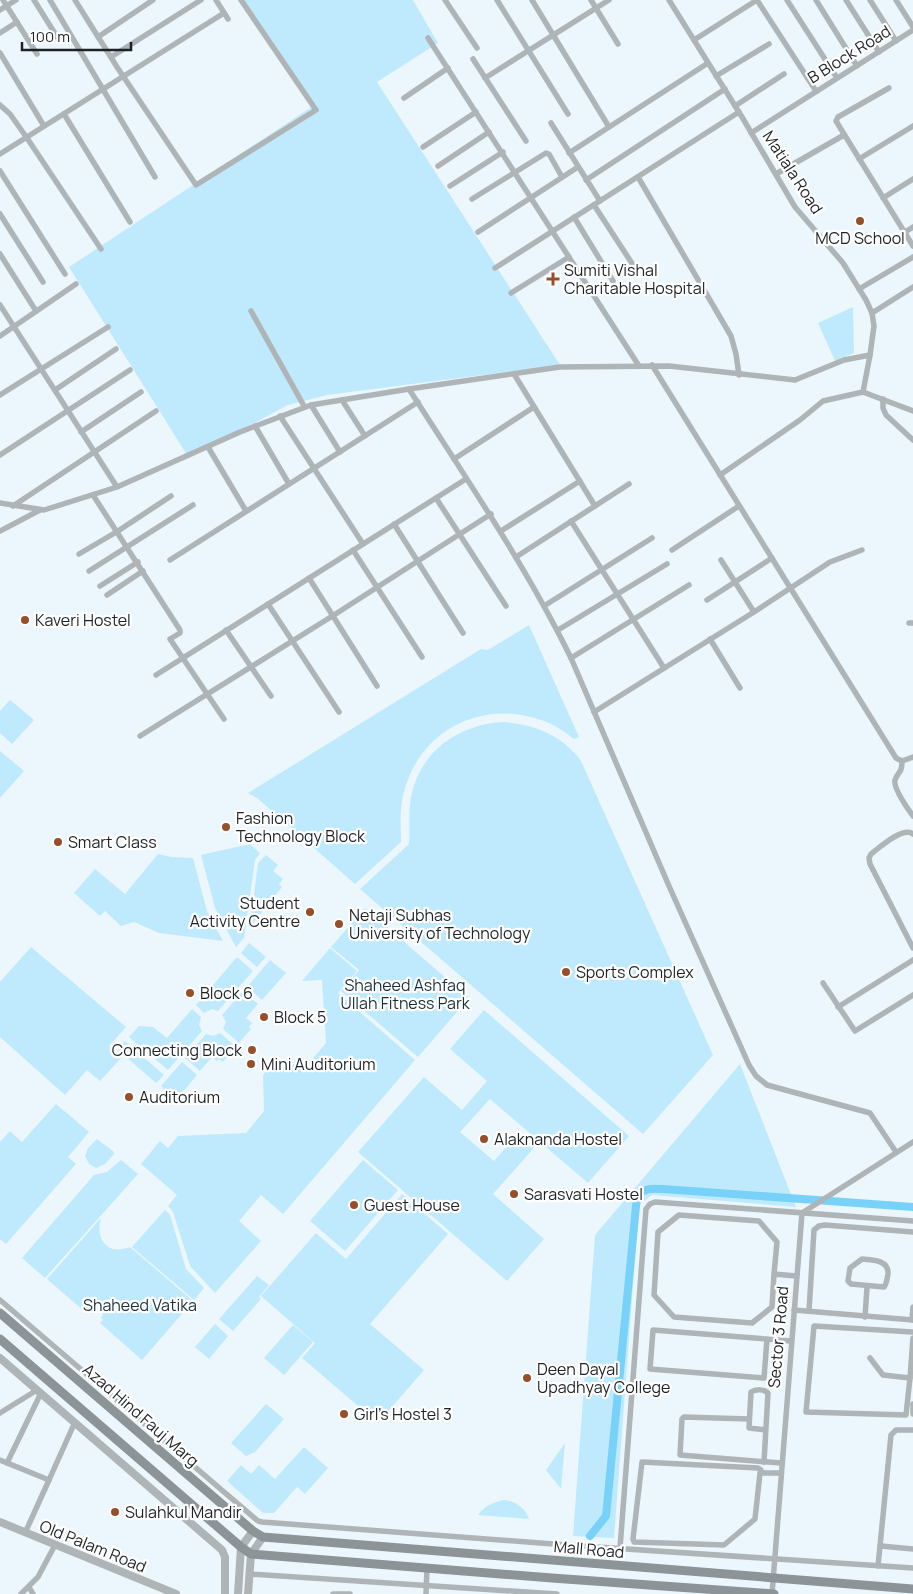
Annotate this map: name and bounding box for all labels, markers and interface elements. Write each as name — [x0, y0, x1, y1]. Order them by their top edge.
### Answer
scale bar — [22, 20, 131, 52]
street label: B Block Road — [803, 20, 895, 88]
text: 100 m — [30, 26, 70, 47]
street label: Matiala Road — [758, 126, 828, 218]
marker: MCD School — [854, 215, 866, 227]
place label: MCD School — [815, 227, 905, 249]
place label: Sumiti Vishal Charitable Hospital — [564, 259, 705, 299]
marker: Sumiti Vishal Charitable Hospital — [546, 272, 560, 286]
place label: Kaveri Hostel — [35, 609, 131, 631]
marker: Kaveri Hostel — [19, 614, 31, 626]
place label: Fashion Technology Block — [236, 807, 366, 847]
marker: Fashion Technology Block — [220, 821, 232, 833]
place label: Smart Class — [68, 831, 157, 853]
marker: Smart Class — [52, 836, 64, 848]
place label: Student Activity Centre — [190, 892, 300, 932]
place label: Netaji Subhas University of Technology — [349, 904, 531, 944]
marker: Student Activity Centre — [304, 906, 316, 918]
marker: Netaji Subhas University of Technology — [333, 918, 345, 930]
place label: Sports Complex — [576, 961, 694, 983]
marker: Sports Complex — [560, 966, 572, 978]
park label: Shaheed Ashfaq Ullah Fitness Park — [340, 974, 471, 1014]
place label: Block 6 — [200, 982, 253, 1004]
marker: Block 6 — [184, 987, 196, 999]
place label: Block 5 — [274, 1006, 326, 1028]
marker: Block 5 — [258, 1011, 270, 1023]
place label: Connecting Block — [112, 1039, 243, 1061]
marker: Connecting Block — [246, 1044, 258, 1056]
place label: Mini Auditorium — [261, 1053, 376, 1075]
marker: Mini Auditorium — [245, 1058, 257, 1070]
place label: Auditorium — [139, 1086, 220, 1108]
marker: Auditorium — [123, 1091, 135, 1103]
place label: Alaknanda Hostel — [494, 1128, 622, 1150]
marker: Alaknanda Hostel — [478, 1133, 490, 1145]
place label: Sarasvati Hostel — [524, 1183, 643, 1205]
marker: Sarasvati Hostel — [508, 1188, 520, 1200]
place label: Guest House — [364, 1194, 460, 1216]
marker: Guest House — [348, 1199, 360, 1211]
street label: Sector 3 Road — [763, 1285, 793, 1389]
park label: Shaheed Vatika — [83, 1294, 197, 1316]
street label: Azad Hind Fauj Marg — [78, 1358, 204, 1472]
place label: Deen Dayal Upadhyay College — [537, 1358, 670, 1398]
marker: Deen Dayal Upadhyay College — [521, 1372, 533, 1384]
place label: Girl's Hostel 3 — [354, 1403, 452, 1425]
marker: Girl's Hostel 3 — [338, 1408, 350, 1420]
place label: Sulahkul Mandir — [125, 1501, 242, 1523]
marker: Sulahkul Mandir — [109, 1506, 121, 1518]
street label: Old Palam Road — [36, 1515, 150, 1577]
street label: Mall Road — [553, 1535, 625, 1563]

